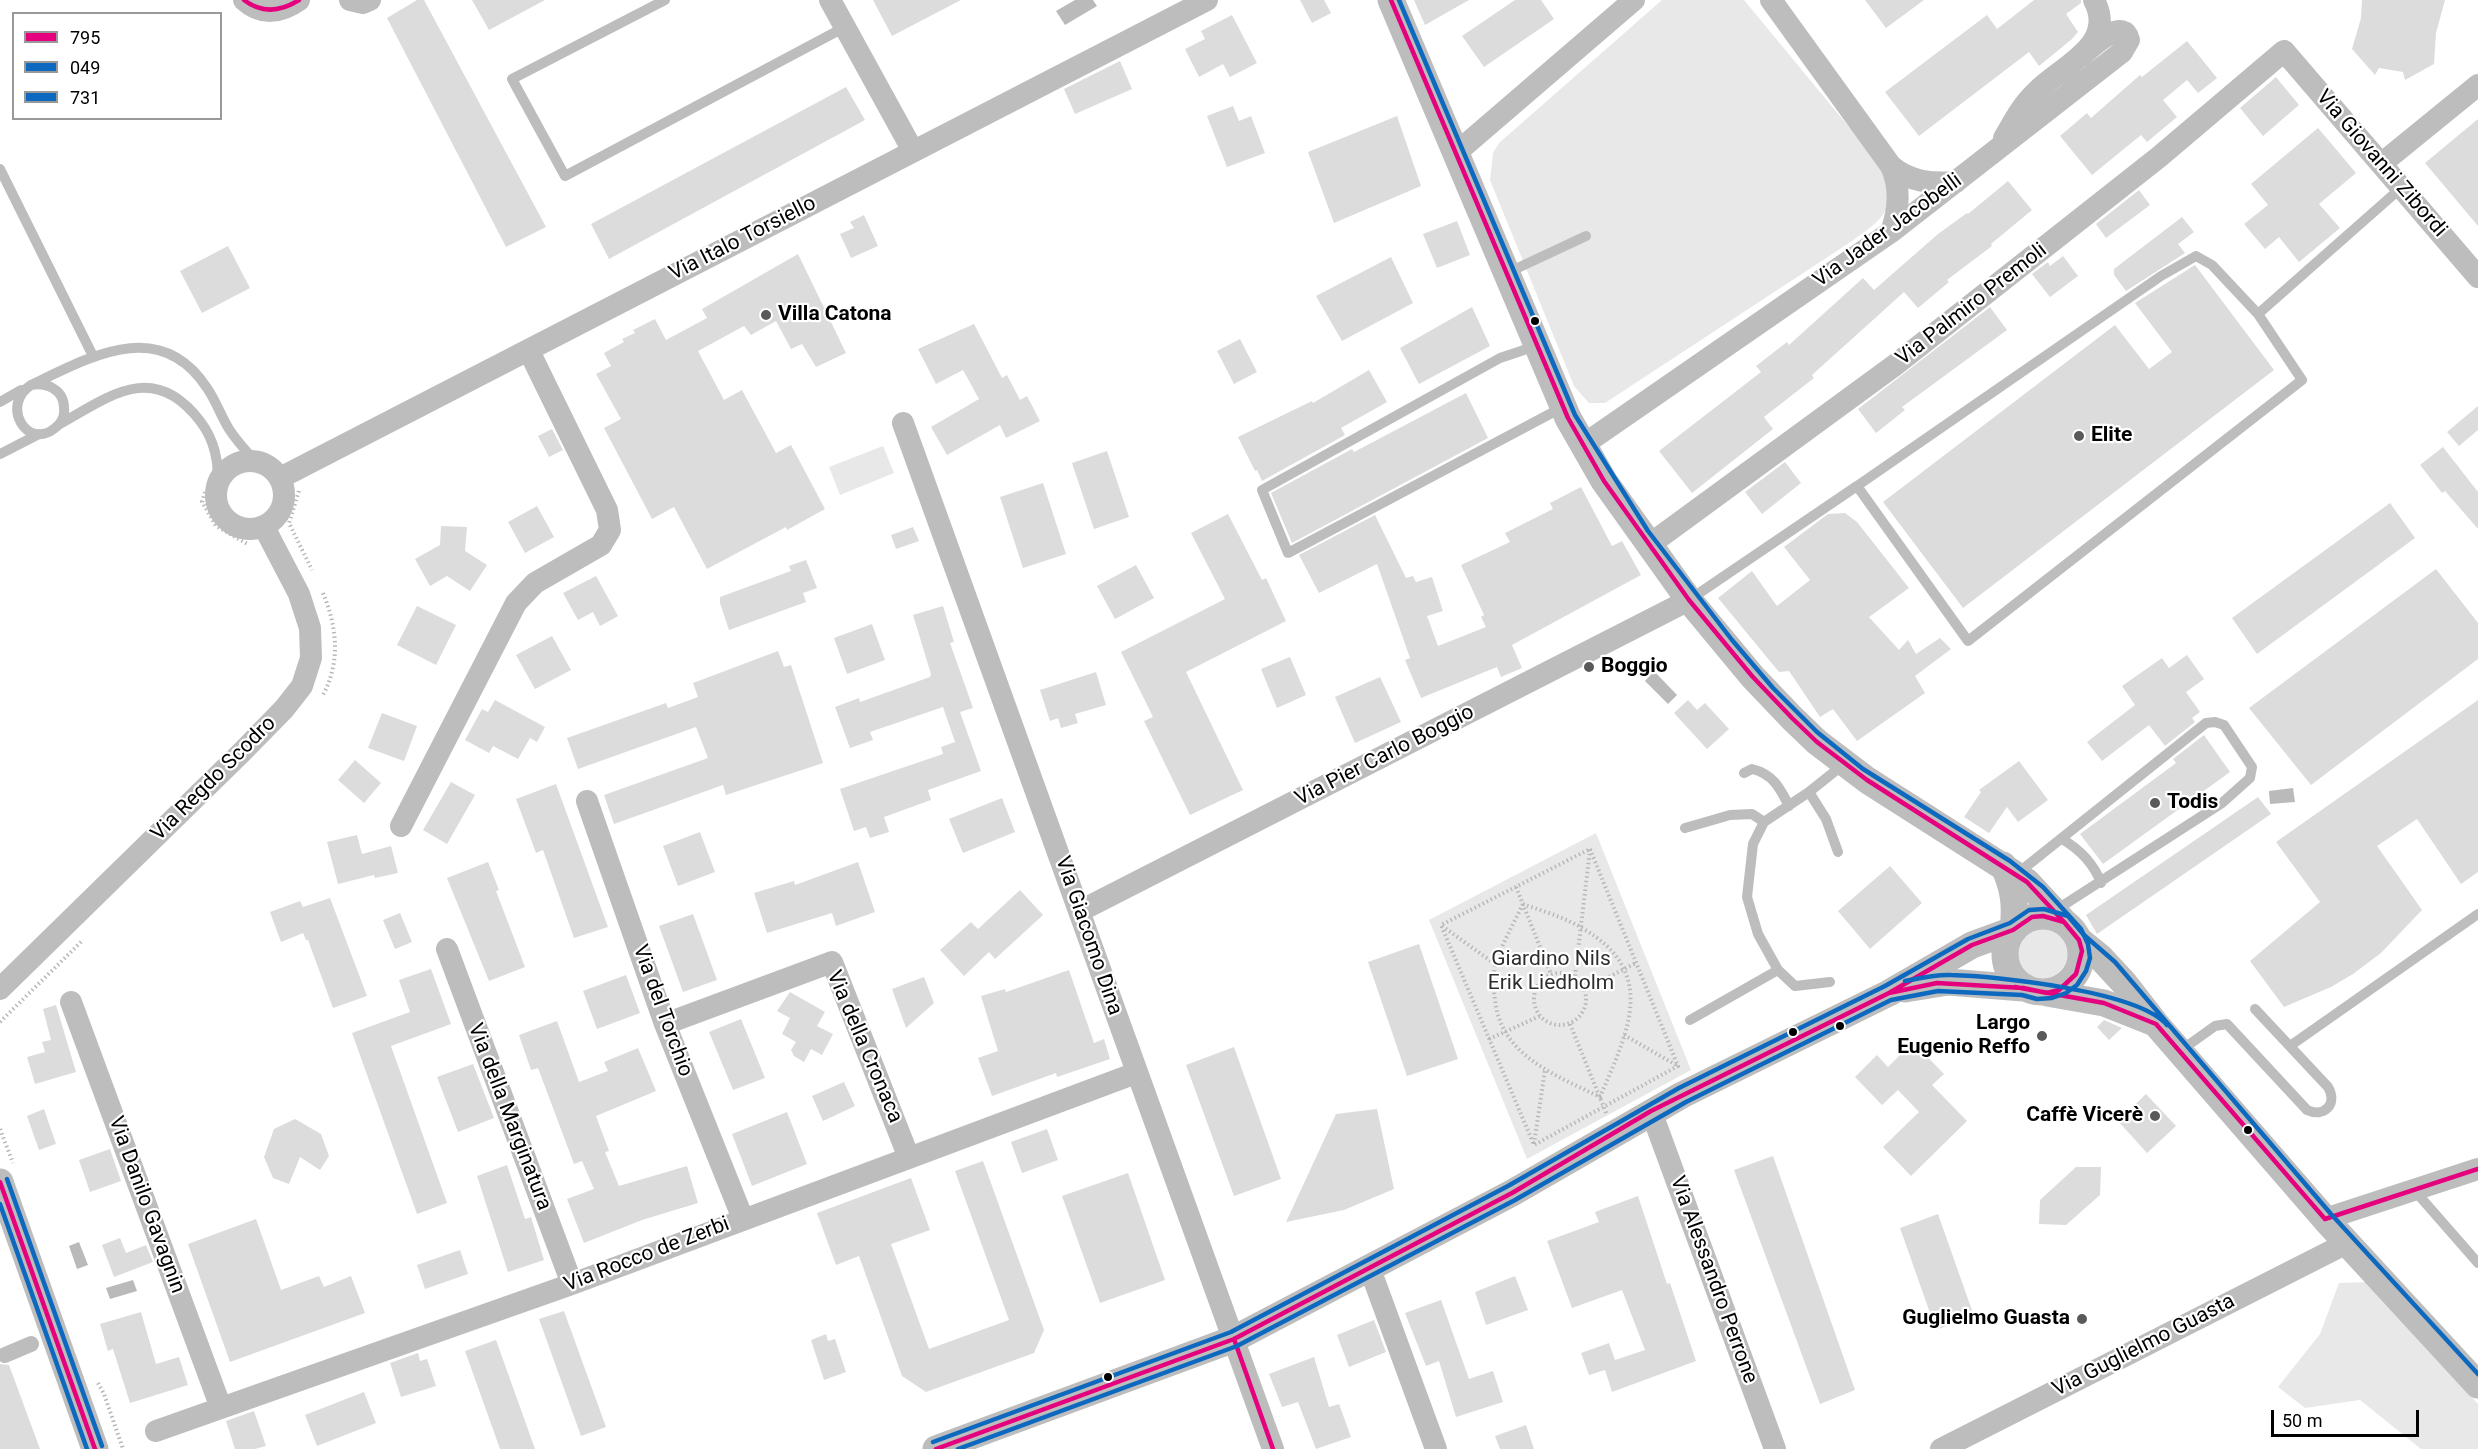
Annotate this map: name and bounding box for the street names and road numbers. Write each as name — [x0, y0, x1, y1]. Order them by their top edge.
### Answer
street label: Via Giovanni Zibordi — [2310, 85, 2452, 243]
street label: Via Jader Jacobelli — [1809, 169, 1967, 293]
street label: Via Italo Torsiello — [665, 191, 821, 287]
street label: Via Palmiro Premoli — [1892, 238, 2052, 372]
street label: Via Pier Carlo Boggio — [1291, 700, 1479, 812]
street label: Via Regdo Scodro — [146, 711, 282, 847]
street label: Via Giacomo Dina — [1049, 853, 1127, 1019]
street label: Via del Torchio — [626, 942, 698, 1080]
street label: Via della Cronaca — [821, 967, 907, 1127]
street label: Via della Marginatura — [462, 1020, 556, 1214]
street label: Via Danilo Gavagnin — [102, 1113, 190, 1297]
street label: Via Alessandro Perrone — [1664, 1173, 1762, 1387]
street label: Via Rocco de Zerbi — [561, 1212, 733, 1298]
street label: Via Guglielmo Guasta — [2049, 1289, 2239, 1403]

